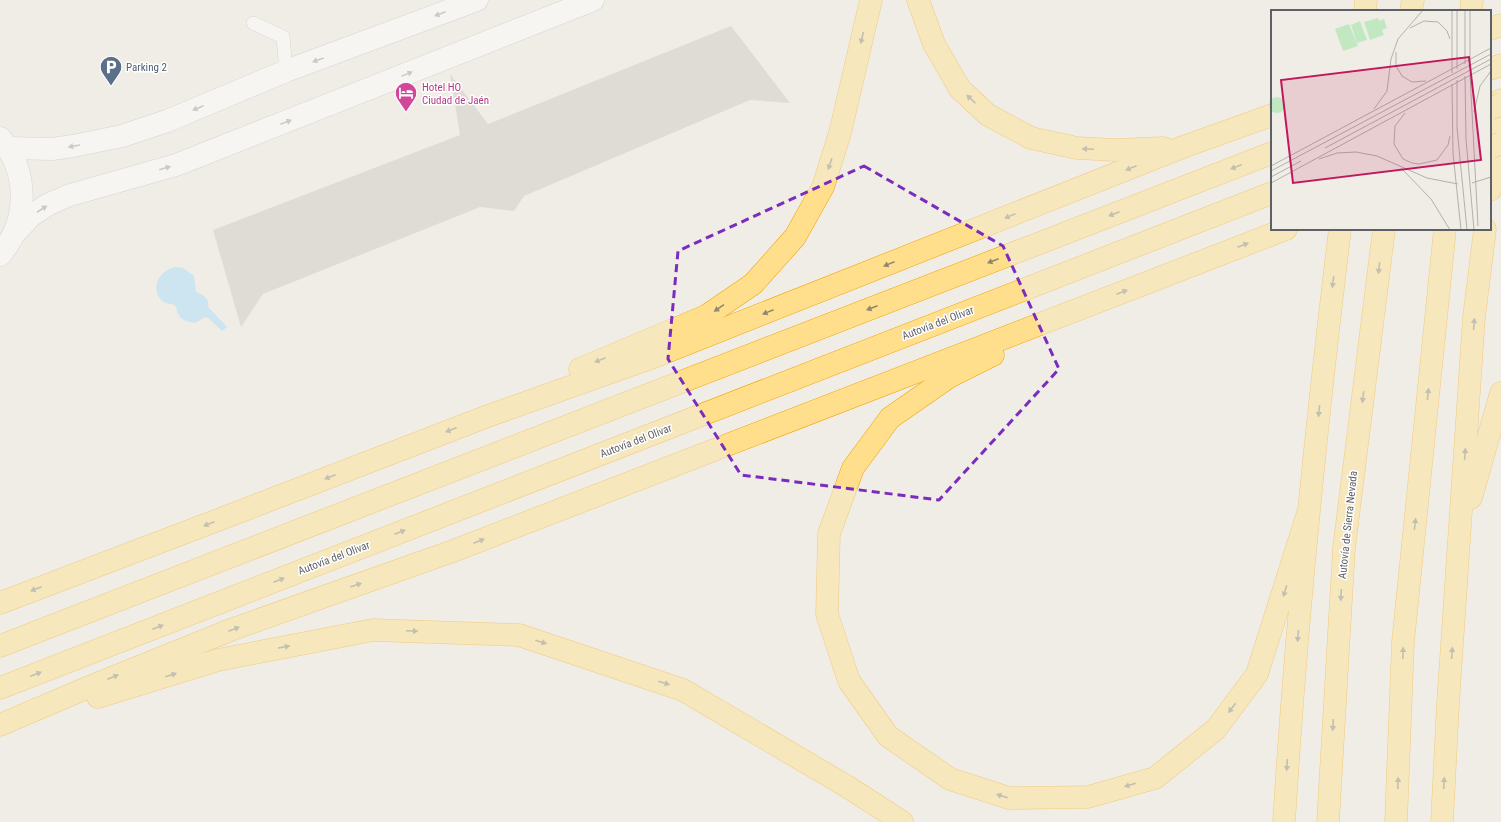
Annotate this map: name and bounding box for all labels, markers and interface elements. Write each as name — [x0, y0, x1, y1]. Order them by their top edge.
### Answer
inset map — [1271, 10, 1491, 230]
one-way arrow — [434, 12, 446, 18]
one-way arrow — [858, 32, 864, 44]
parking icon: Parking 2 — [98, 54, 124, 87]
one-way arrow — [312, 57, 324, 63]
place label: Parking 2 — [126, 61, 167, 74]
one-way arrow — [401, 70, 413, 76]
hotel icon: Hotel HO Ciudad de Jaén — [393, 80, 419, 113]
place label: Hotel HO Ciudad de Jaén — [422, 81, 489, 107]
one-way arrow — [967, 95, 976, 104]
one-way arrow — [192, 105, 203, 111]
one-way arrow — [281, 119, 293, 125]
one-way arrow — [68, 143, 80, 149]
one-way arrow — [1082, 145, 1094, 152]
one-way arrow — [827, 158, 833, 170]
one-way arrow — [159, 165, 171, 171]
one-way arrow — [1124, 165, 1136, 171]
one-way arrow — [1229, 165, 1241, 171]
one-way arrow — [36, 205, 47, 212]
one-way arrow — [1108, 212, 1120, 218]
one-way arrow — [1003, 213, 1015, 219]
one-way arrow — [1238, 242, 1250, 248]
one-way arrow — [987, 259, 999, 265]
one-way arrow — [882, 261, 894, 267]
one-way arrow — [1376, 262, 1382, 274]
one-way arrow — [1330, 276, 1337, 288]
one-way arrow — [1117, 288, 1129, 294]
street label: Autovía del Olivar — [900, 303, 976, 343]
one-way arrow — [714, 304, 724, 312]
one-way arrow — [865, 306, 877, 312]
one-way arrow — [762, 309, 774, 315]
one-way arrow — [1470, 318, 1477, 330]
one-way arrow — [594, 358, 606, 364]
one-way arrow — [1425, 388, 1431, 400]
one-way arrow — [1360, 391, 1366, 403]
one-way arrow — [1316, 405, 1322, 417]
street label: Autovía del Olivar — [598, 421, 674, 461]
one-way arrow — [445, 428, 457, 434]
one-way arrow — [1461, 448, 1468, 460]
street label: Autovía de Sierra Nevada — [1336, 470, 1360, 580]
one-way arrow — [324, 475, 336, 481]
one-way arrow — [1412, 518, 1418, 530]
one-way arrow — [202, 521, 214, 527]
one-way arrow — [394, 529, 406, 535]
street label: Autovía del Olivar — [296, 538, 372, 578]
one-way arrow — [473, 538, 485, 544]
one-way arrow — [273, 576, 285, 582]
one-way arrow — [351, 582, 363, 588]
one-way arrow — [1282, 585, 1288, 597]
one-way arrow — [30, 586, 42, 592]
one-way arrow — [1338, 589, 1344, 602]
one-way arrow — [152, 623, 164, 629]
one-way arrow — [228, 625, 240, 631]
one-way arrow — [406, 628, 418, 635]
one-way arrow — [1294, 630, 1301, 642]
one-way arrow — [535, 639, 547, 645]
one-way arrow — [277, 644, 290, 650]
one-way arrow — [1399, 647, 1406, 659]
one-way arrow — [1448, 647, 1455, 659]
one-way arrow — [31, 670, 43, 676]
one-way arrow — [165, 672, 177, 678]
one-way arrow — [108, 674, 120, 680]
one-way arrow — [658, 681, 670, 687]
one-way arrow — [1227, 702, 1236, 713]
one-way arrow — [1330, 719, 1337, 731]
one-way arrow — [1284, 759, 1291, 771]
one-way arrow — [1394, 777, 1401, 789]
one-way arrow — [1441, 777, 1448, 789]
one-way arrow — [1124, 782, 1136, 788]
one-way arrow — [996, 793, 1008, 799]

